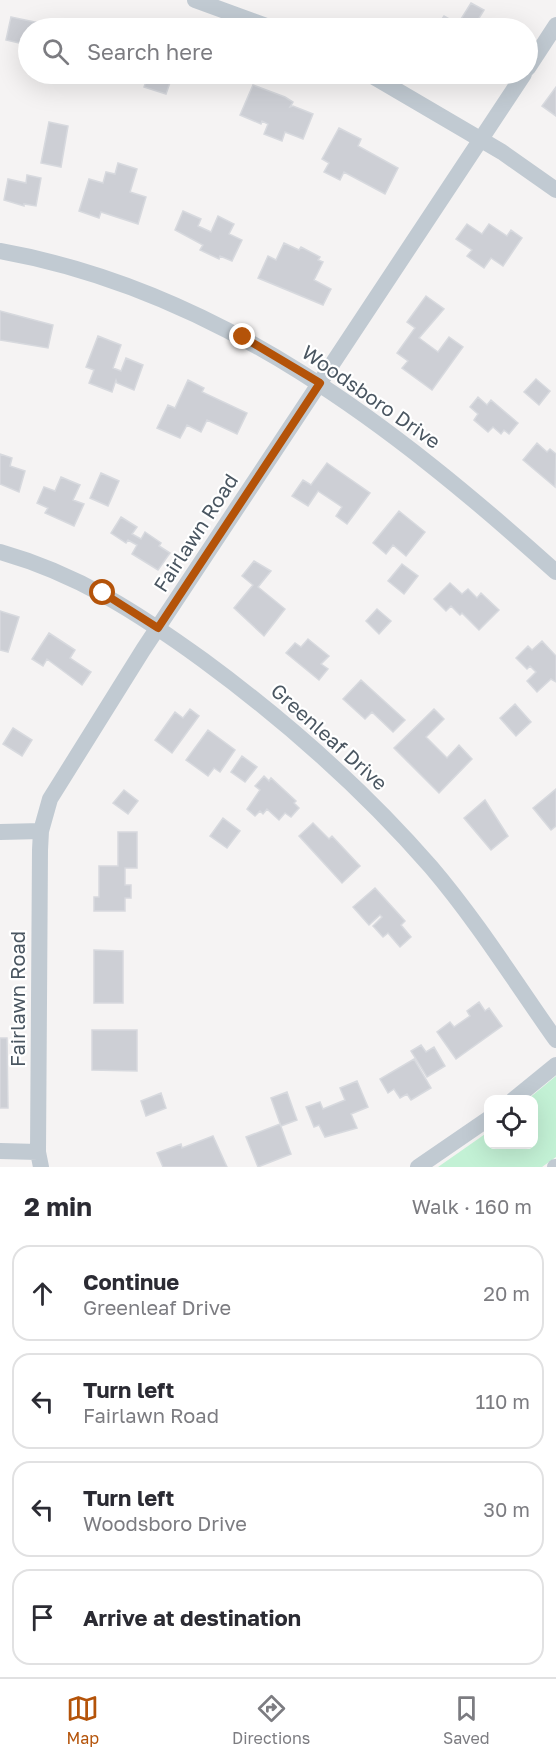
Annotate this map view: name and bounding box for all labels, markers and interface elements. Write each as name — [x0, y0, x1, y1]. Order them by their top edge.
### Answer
search box — [18, 18, 538, 84]
icon: search — [39, 35, 72, 68]
text: Search here — [87, 38, 213, 65]
route end — [229, 323, 255, 349]
street label: Woodsboro Drive — [298, 339, 446, 453]
street label: Fairlawn Road — [148, 469, 242, 596]
route start — [89, 579, 115, 605]
street label: Greenleaf Drive — [267, 678, 393, 795]
street label: Fairlawn Road — [5, 931, 29, 1067]
map controls — [484, 1095, 538, 1149]
button: locate — [484, 1095, 538, 1149]
text: 2 min — [24, 1191, 92, 1222]
text: Walk · 160 m — [412, 1194, 532, 1218]
text: Continue — [83, 1268, 179, 1295]
icon: ahead — [26, 1277, 59, 1310]
text: 20 m — [483, 1281, 530, 1305]
text: Greenleaf Drive — [83, 1295, 231, 1319]
text: Turn left — [83, 1376, 174, 1403]
icon: left — [26, 1385, 59, 1418]
text: 110 m — [476, 1389, 530, 1413]
text: Fairlawn Road — [83, 1403, 219, 1427]
text: Turn left — [83, 1484, 174, 1511]
icon: left — [26, 1493, 59, 1526]
text: 30 m — [483, 1497, 530, 1521]
text: Woodsboro Drive — [83, 1511, 247, 1535]
icon: arrive — [26, 1601, 59, 1634]
text: Arrive at destination — [83, 1604, 301, 1631]
tab: Map — [66, 1692, 99, 1748]
tab: Directions — [232, 1692, 310, 1748]
tab: Saved — [443, 1692, 490, 1748]

